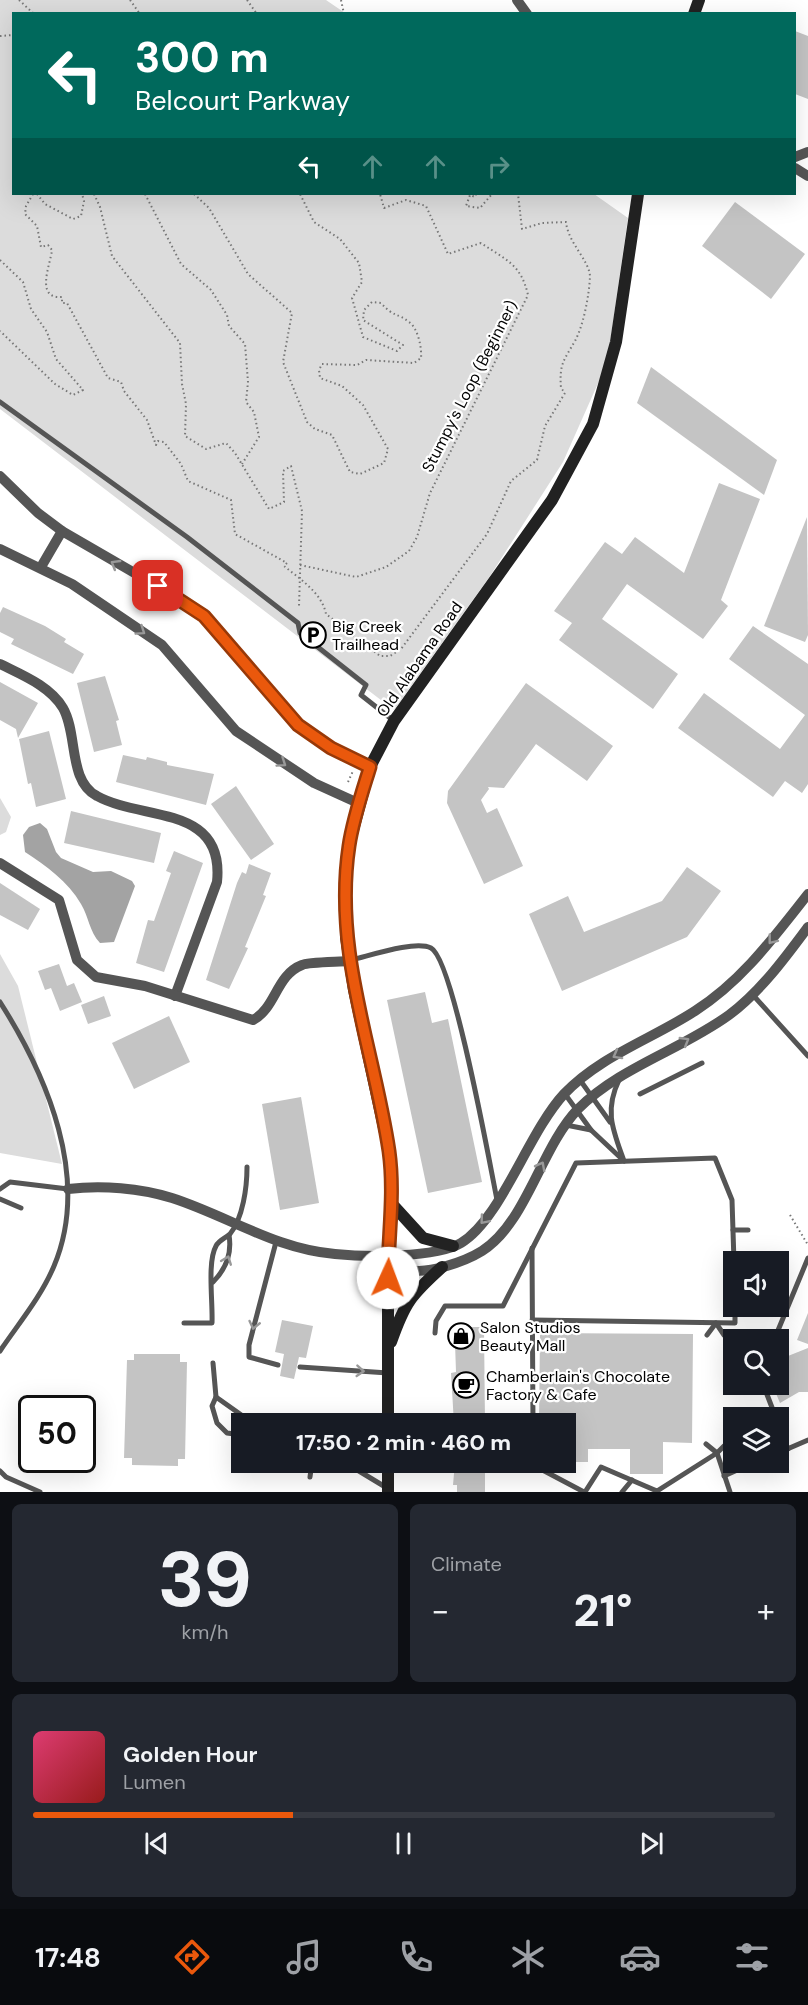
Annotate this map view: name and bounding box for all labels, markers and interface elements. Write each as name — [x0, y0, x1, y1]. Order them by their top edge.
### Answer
text: 300 m — [135, 30, 269, 85]
icon: left — [36, 36, 114, 114]
text: Belcourt Parkway — [135, 83, 350, 118]
icon: left — [293, 150, 326, 183]
icon: ahead — [356, 150, 389, 183]
icon: ahead — [419, 150, 452, 183]
icon: right — [482, 150, 515, 183]
street label: Stumpy's Loop (Beginner) — [417, 297, 522, 476]
one-way arrow — [111, 559, 121, 571]
pin — [132, 560, 183, 611]
icon: arrive — [141, 569, 174, 602]
street label: Old Alabama Road — [372, 597, 467, 721]
place label: Big Creek Trailhead — [332, 616, 402, 655]
parking icon: Big Creek Trailhead — [298, 620, 328, 650]
one-way arrow — [134, 624, 145, 635]
one-way arrow — [276, 756, 287, 767]
one-way arrow — [769, 933, 780, 944]
one-way arrow — [679, 1037, 689, 1049]
one-way arrow — [613, 1048, 623, 1059]
one-way arrow — [533, 1161, 545, 1172]
one-way arrow — [481, 1213, 492, 1224]
position arrow — [356, 1246, 420, 1310]
map controls — [723, 1251, 789, 1473]
button: sound — [723, 1251, 789, 1317]
one-way arrow — [220, 1255, 232, 1266]
place label: Salon Studios Beauty Mall — [480, 1317, 581, 1356]
one-way arrow — [248, 1320, 261, 1330]
shop icon: Salon Studios Beauty Mall — [446, 1321, 476, 1351]
button: search — [723, 1329, 789, 1395]
one-way arrow — [355, 1365, 364, 1378]
place label: Chamberlain's Chocolate Factory & Cafe — [486, 1366, 670, 1405]
cafe icon: Chamberlain's Chocolate Factory & Cafe — [451, 1370, 481, 1400]
speed limit sign: 50 — [18, 1395, 96, 1473]
button: layers — [723, 1407, 789, 1473]
text: 17:50 · 2 min · 460 m — [296, 1428, 511, 1457]
text: 39 — [158, 1529, 252, 1630]
text: Climate — [431, 1551, 502, 1577]
text: 21° — [573, 1581, 633, 1640]
text: − — [431, 1589, 449, 1632]
text: + — [757, 1589, 775, 1632]
text: km/h — [181, 1619, 229, 1645]
text: Golden Hour — [123, 1740, 258, 1769]
text: Lumen — [123, 1769, 186, 1795]
icon: previous — [140, 1827, 173, 1860]
icon: pause — [387, 1827, 420, 1860]
icon: next — [635, 1827, 668, 1860]
icon: directions — [171, 1936, 213, 1978]
icon: music — [283, 1936, 325, 1978]
icon: phone — [395, 1936, 437, 1978]
icon: climate — [507, 1936, 549, 1978]
icon: car — [619, 1936, 661, 1978]
icon: filters — [731, 1936, 773, 1978]
text: 17:48 — [35, 1940, 101, 1975]

